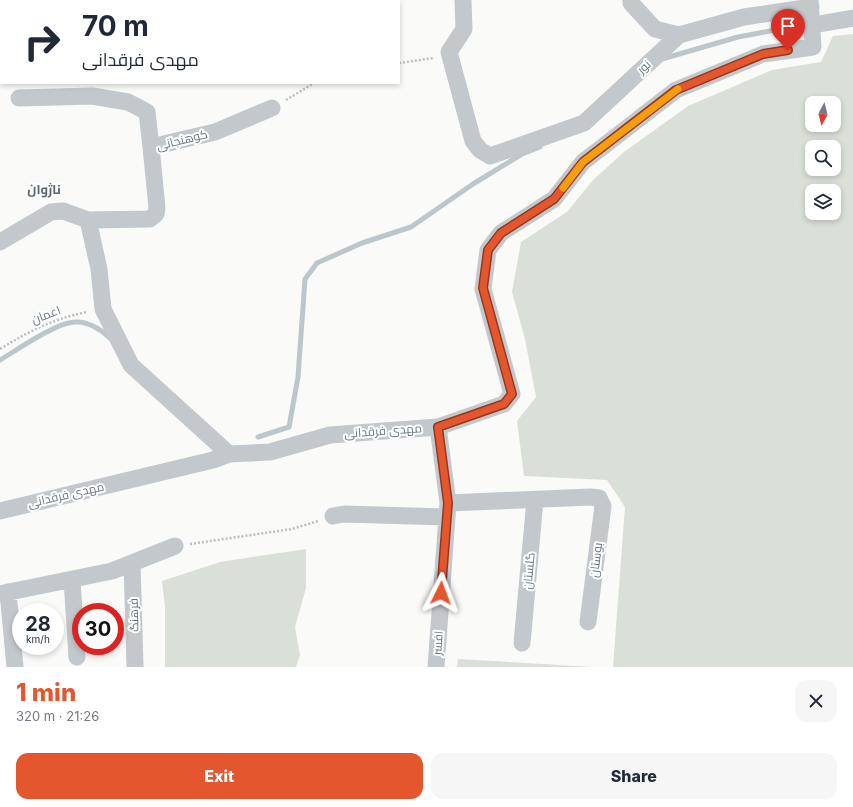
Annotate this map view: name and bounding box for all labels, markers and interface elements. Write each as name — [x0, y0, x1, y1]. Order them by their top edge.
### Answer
text: 70 m — [82, 9, 149, 43]
pin — [771, 9, 805, 50]
icon: arrive — [777, 15, 799, 37]
icon: right — [16, 16, 68, 68]
text: مهدی فرقدانی — [82, 49, 199, 70]
street label: نور — [633, 57, 654, 77]
north arrow — [805, 96, 841, 132]
map controls — [805, 96, 841, 220]
street label: کوهنجانی — [155, 126, 209, 153]
button: search — [805, 140, 841, 176]
district label: ناژوان — [27, 181, 61, 198]
button: layers — [805, 184, 841, 220]
street label: اعمان — [29, 302, 62, 327]
street label: مهدی فرقدانی — [344, 420, 422, 441]
street label: مهدی فرقدانی — [26, 478, 105, 511]
street label: بوستان — [586, 542, 605, 578]
street label: گلستان — [519, 552, 538, 590]
position arrow — [420, 572, 462, 614]
street label: فرهنگ — [125, 598, 142, 632]
speed limit sign: 30 — [72, 603, 124, 655]
text: 28 — [25, 612, 51, 636]
street label: افسر — [429, 630, 446, 657]
text: km/h — [26, 633, 50, 645]
text: 1 min — [16, 678, 76, 707]
button: close — [795, 680, 837, 722]
text: 320 m · 21:26 — [16, 708, 99, 724]
button: Exit — [16, 753, 423, 799]
button: Share — [431, 753, 837, 799]

